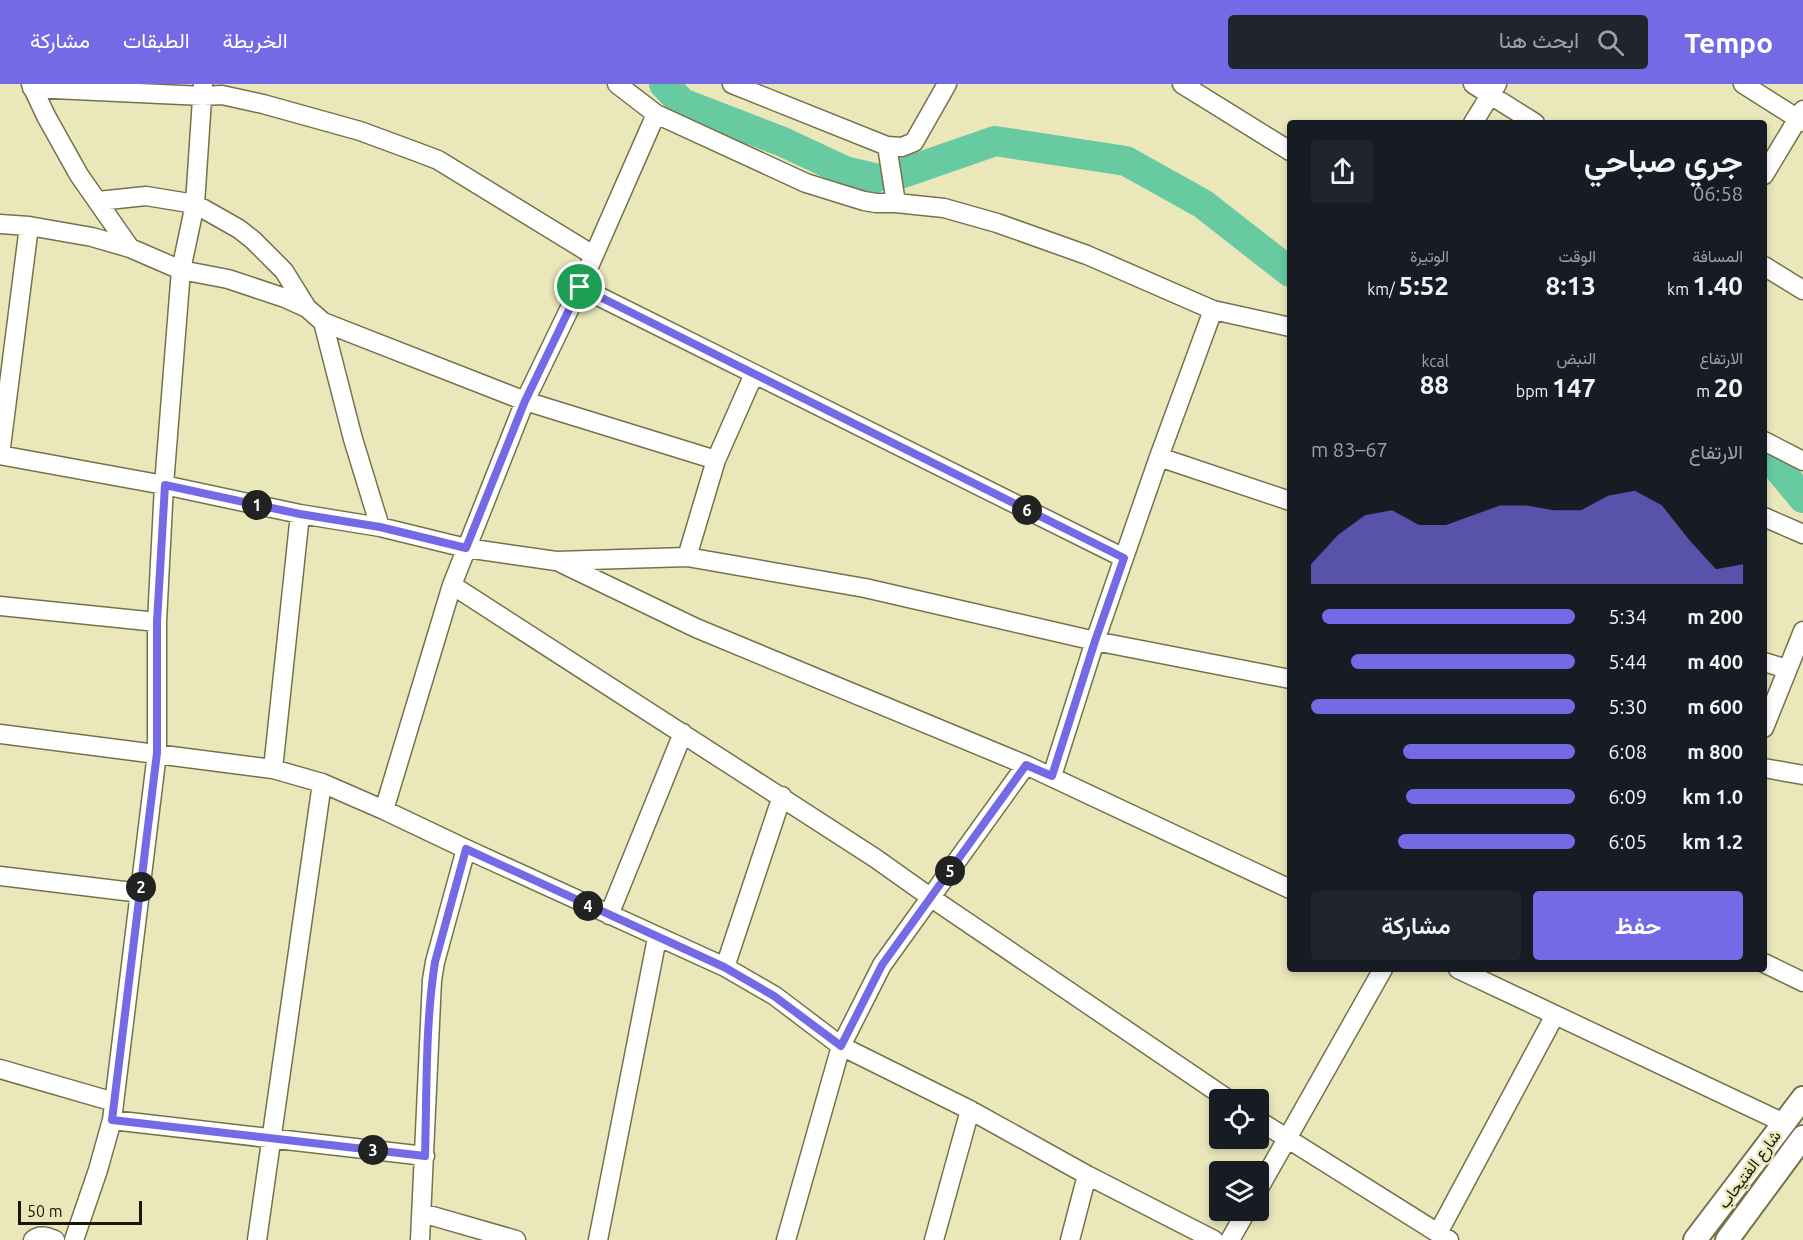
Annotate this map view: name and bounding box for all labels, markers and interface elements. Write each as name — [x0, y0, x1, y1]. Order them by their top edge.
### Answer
search box — [1228, 15, 1648, 69]
icon: search — [1594, 26, 1627, 59]
text: ابحث هنا — [1499, 27, 1579, 52]
text: Tempo — [1684, 27, 1773, 58]
text: مشاركة — [30, 28, 90, 52]
text: الطبقات — [123, 28, 190, 52]
text: الخريطة — [223, 28, 288, 52]
button: share — [1311, 140, 1374, 203]
text: جري صباحي — [1584, 141, 1743, 178]
text: 06:58 — [1693, 182, 1743, 205]
text: الوتيرة — [1410, 247, 1449, 265]
text: الوقت — [1558, 247, 1596, 265]
text: المسافة — [1692, 247, 1743, 265]
pin — [554, 261, 605, 312]
icon: arrive — [563, 270, 596, 303]
text: 5:52 — [1399, 271, 1449, 300]
text: 8:13 — [1546, 271, 1596, 300]
text: 1.40 — [1693, 271, 1743, 300]
text: /km — [1367, 280, 1399, 298]
text: km — [1667, 280, 1693, 298]
text: النبض — [1556, 349, 1596, 367]
text: الارتفاع — [1700, 349, 1743, 367]
text: kcal — [1421, 352, 1449, 370]
text: 88 — [1420, 370, 1449, 399]
text: 147 — [1552, 373, 1596, 402]
text: 20 — [1714, 373, 1743, 402]
text: bpm — [1516, 382, 1552, 400]
text: m — [1696, 382, 1714, 400]
text: 67–83 m — [1311, 438, 1388, 461]
text: الارتفاع — [1689, 440, 1743, 463]
pin: 1 — [242, 490, 272, 520]
pin: 6 — [1012, 495, 1042, 525]
text: 1 — [252, 496, 262, 514]
text: 6 — [1022, 501, 1032, 519]
text: 5:34 — [1608, 605, 1647, 628]
text: 200 m — [1687, 605, 1743, 628]
text: 5:44 — [1608, 650, 1647, 673]
text: 400 m — [1687, 650, 1743, 673]
text: 5:30 — [1608, 695, 1647, 718]
text: 600 m — [1687, 695, 1743, 718]
text: 6:08 — [1608, 740, 1647, 763]
text: 800 m — [1687, 740, 1743, 763]
text: 6:09 — [1608, 785, 1647, 808]
text: 1.0 km — [1682, 785, 1743, 808]
text: 6:05 — [1608, 830, 1647, 853]
text: 1.2 km — [1682, 830, 1743, 853]
pin: 5 — [935, 856, 965, 886]
text: 5 — [945, 862, 955, 880]
pin: 2 — [126, 872, 156, 902]
text: 2 — [136, 878, 146, 896]
pin: 4 — [573, 891, 603, 921]
button: مشاركة — [1311, 891, 1521, 960]
button: حفظ — [1533, 891, 1743, 960]
text: 4 — [583, 897, 593, 915]
map controls — [1209, 1089, 1269, 1221]
button: locate — [1209, 1089, 1269, 1149]
street label: شارع الفتيحاب — [1714, 1127, 1786, 1213]
pin: 3 — [358, 1135, 388, 1165]
text: 3 — [368, 1141, 378, 1159]
button: layers — [1209, 1161, 1269, 1221]
scale bar — [18, 1198, 142, 1226]
text: 50 m — [27, 1202, 63, 1220]

